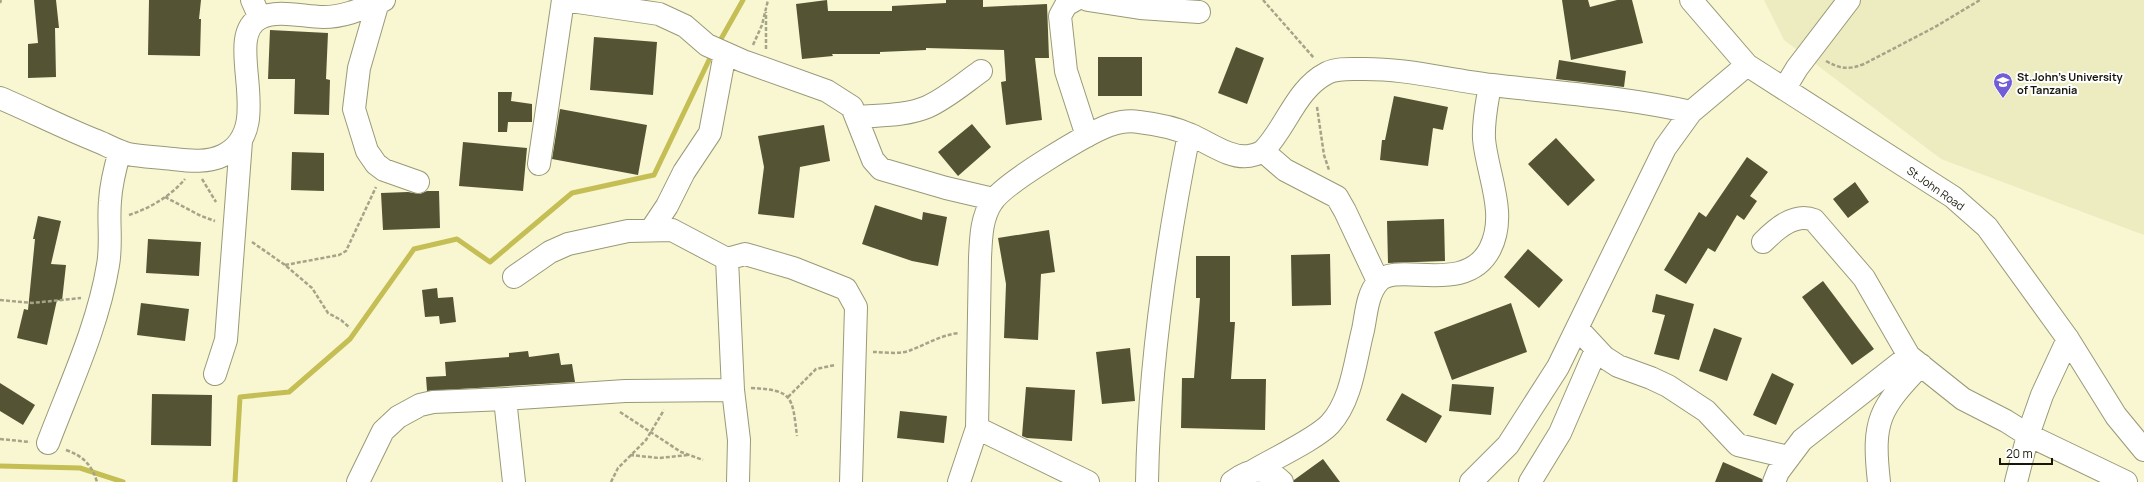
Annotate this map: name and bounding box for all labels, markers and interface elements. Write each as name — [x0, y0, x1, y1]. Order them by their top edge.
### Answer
place label: St.John's University of Tanzania — [2017, 69, 2124, 97]
school or university icon: St.John's University of Tanzania — [1992, 71, 2014, 99]
street label: St.John Road — [1904, 163, 1968, 213]
scale bar — [2000, 440, 2052, 466]
text: 20 m — [2006, 445, 2033, 462]

